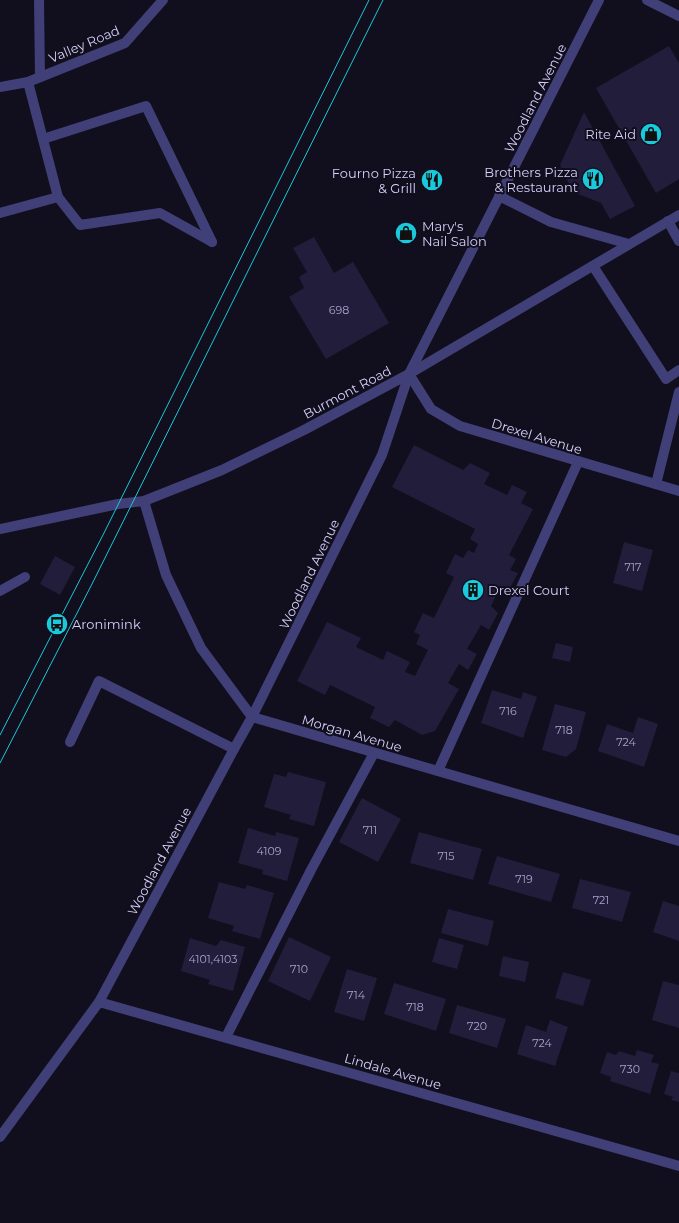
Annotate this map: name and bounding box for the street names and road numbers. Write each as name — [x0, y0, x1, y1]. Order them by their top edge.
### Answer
street label: Valley Road — [46, 22, 122, 66]
street label: Woodland Avenue — [501, 41, 569, 155]
street label: Burmont Road — [300, 362, 394, 422]
street label: Drexel Avenue — [490, 415, 584, 457]
street label: Woodland Avenue — [275, 516, 343, 631]
street label: Morgan Avenue — [300, 711, 404, 755]
street label: Woodland Avenue — [124, 804, 194, 918]
street label: Lindale Avenue — [343, 1049, 444, 1093]

